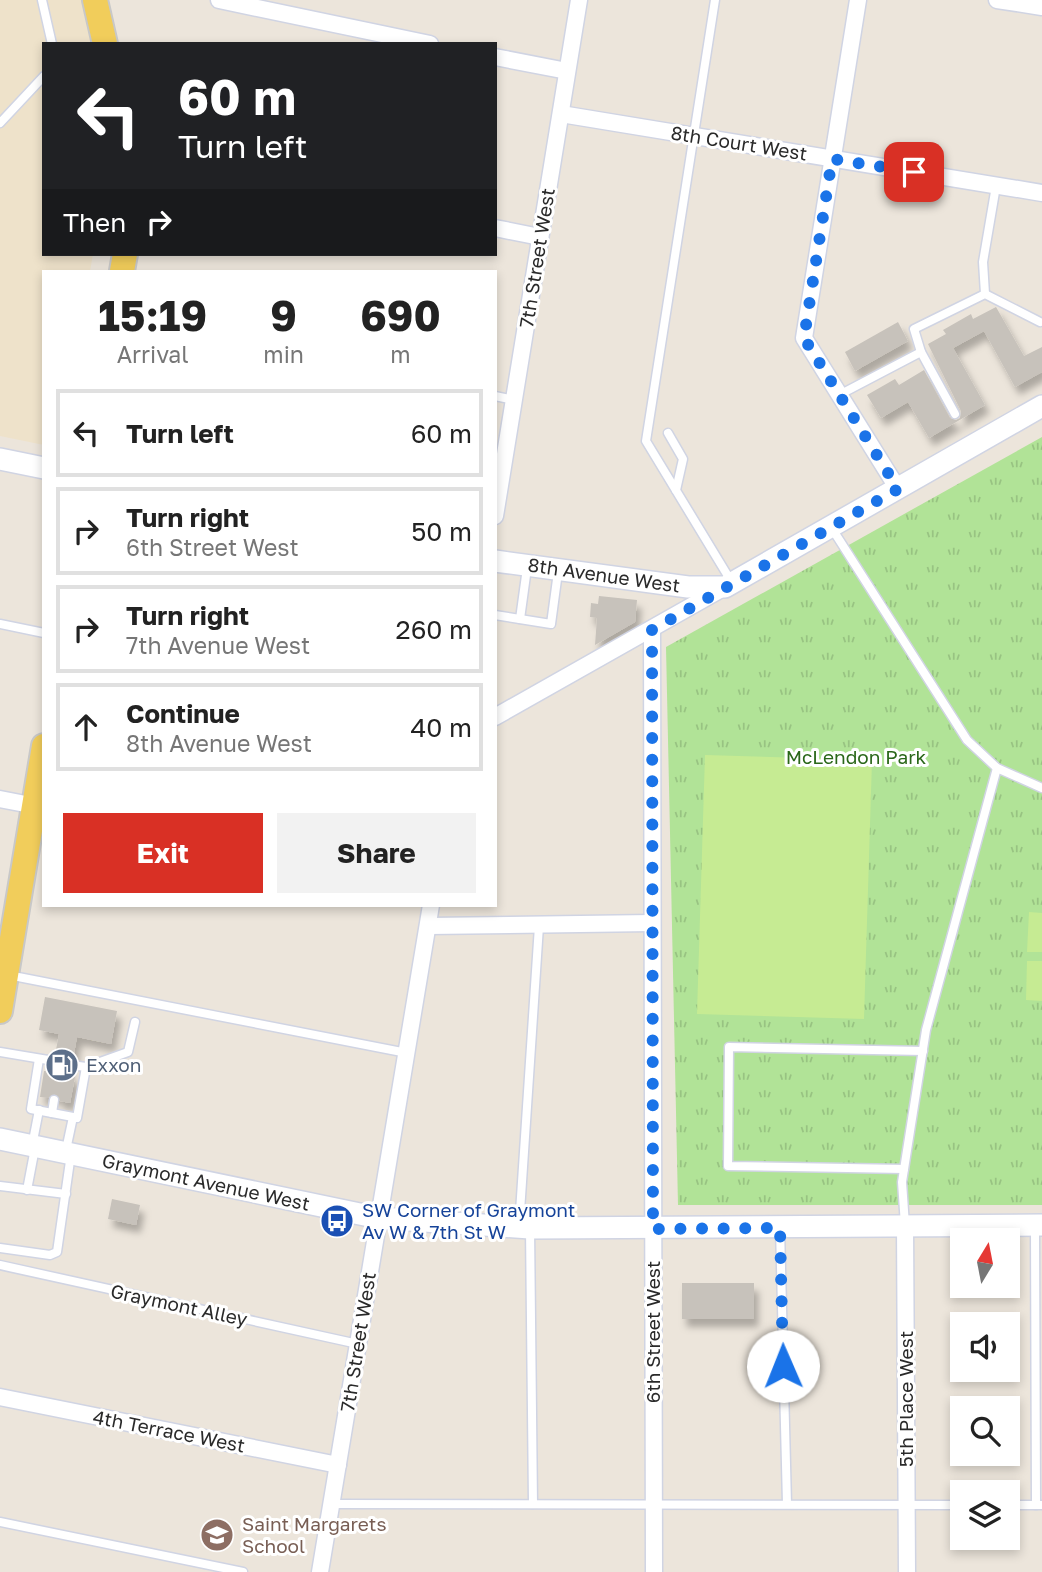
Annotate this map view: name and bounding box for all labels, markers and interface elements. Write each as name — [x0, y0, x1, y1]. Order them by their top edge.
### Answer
text: 60 m — [178, 67, 296, 126]
icon: left — [63, 70, 154, 161]
street label: 8th Court West — [669, 120, 809, 165]
text: Turn left — [178, 127, 307, 165]
pin — [884, 142, 944, 202]
icon: arrive — [895, 153, 933, 191]
street label: 7th Street West — [514, 186, 559, 329]
icon: right — [140, 203, 178, 241]
text: Then — [63, 207, 126, 238]
text: 15:19 — [98, 290, 207, 340]
text: 9 — [270, 290, 297, 340]
text: 690 — [360, 290, 441, 340]
text: Arrival — [117, 340, 189, 368]
text: min — [263, 340, 304, 368]
text: m — [390, 340, 411, 368]
icon: left — [67, 414, 105, 452]
text: Turn left — [126, 418, 234, 449]
text: 60 m — [411, 418, 472, 449]
text: Turn right — [126, 502, 249, 533]
icon: right — [67, 512, 105, 550]
text: 50 m — [411, 516, 472, 547]
text: 6th Street West — [126, 533, 299, 561]
street label: 8th Avenue West — [526, 552, 682, 597]
text: Turn right — [126, 600, 249, 631]
icon: right — [67, 610, 105, 648]
text: 260 m — [396, 614, 472, 645]
text: 7th Avenue West — [126, 631, 310, 659]
text: Continue — [126, 698, 240, 729]
icon: ahead — [67, 708, 105, 746]
text: 40 m — [411, 712, 472, 743]
text: 8th Avenue West — [126, 729, 312, 757]
park label: McLendon Park — [786, 745, 927, 768]
button: Exit — [63, 813, 263, 893]
button: Share — [277, 813, 476, 893]
fuel station icon: Exxon — [43, 1046, 81, 1084]
place label: Exxon — [86, 1053, 141, 1076]
street label: Graymont Avenue West — [100, 1148, 312, 1215]
place label: SW Corner of Graymont Av W & 7th St W — [362, 1198, 575, 1243]
bus stop icon: SW Corner of Graymont Av W & 7th St W — [318, 1202, 356, 1240]
north arrow — [950, 1228, 1020, 1298]
map controls — [950, 1228, 1020, 1550]
street label: 6th Street West — [641, 1261, 664, 1403]
street label: 7th Street West — [335, 1270, 380, 1413]
street label: Graymont Alley — [109, 1279, 250, 1330]
button: sound — [950, 1312, 1020, 1382]
position arrow — [746, 1329, 820, 1403]
street label: 5th Place West — [894, 1331, 917, 1467]
button: search — [950, 1396, 1020, 1466]
street label: 4th Terrace West — [91, 1404, 247, 1457]
button: layers — [950, 1480, 1020, 1550]
place label: Saint Margarets School — [242, 1512, 386, 1557]
school or university icon: Saint Margarets School — [198, 1516, 236, 1554]

